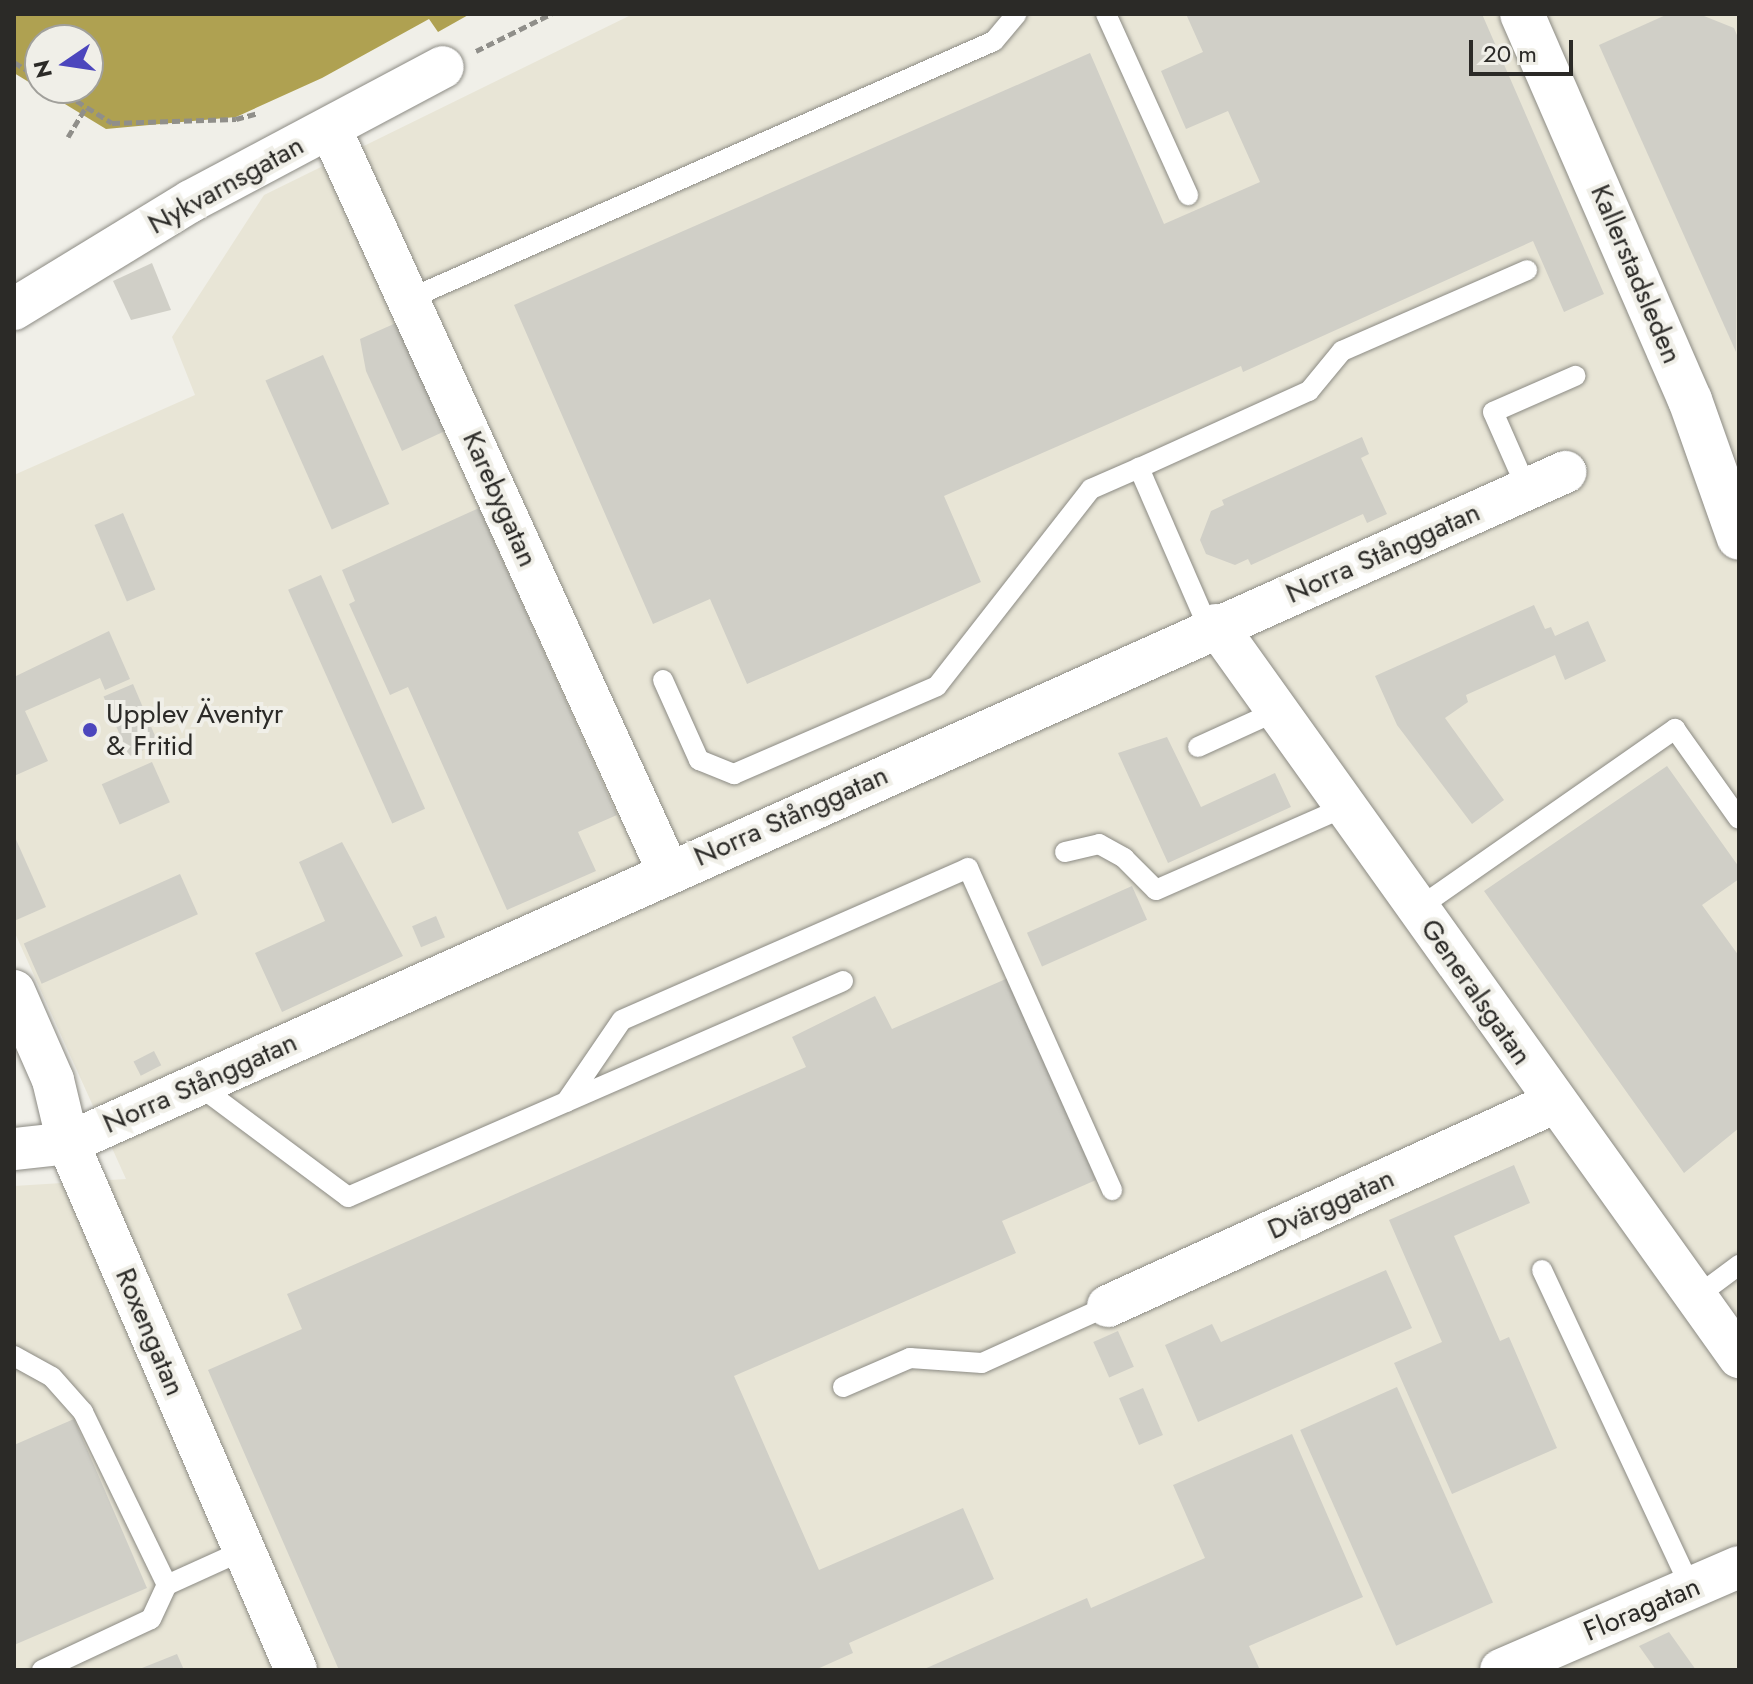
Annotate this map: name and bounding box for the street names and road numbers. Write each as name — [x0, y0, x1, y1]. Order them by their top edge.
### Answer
street label: Nykvarnsgatan — [142, 129, 310, 241]
street label: Kallerstadsleden — [1583, 180, 1689, 368]
street label: Karebygatan — [455, 426, 545, 572]
street label: Norra Stånggatan — [1281, 495, 1485, 611]
street label: Norra Stånggatan — [689, 758, 893, 874]
street label: Generalsgatan — [1413, 913, 1539, 1071]
street label: Norra Stånggatan — [98, 1025, 302, 1141]
street label: Dvärggatan — [1263, 1161, 1399, 1247]
street label: Roxengatan — [108, 1263, 192, 1401]
street label: Floragatan — [1579, 1569, 1705, 1649]

